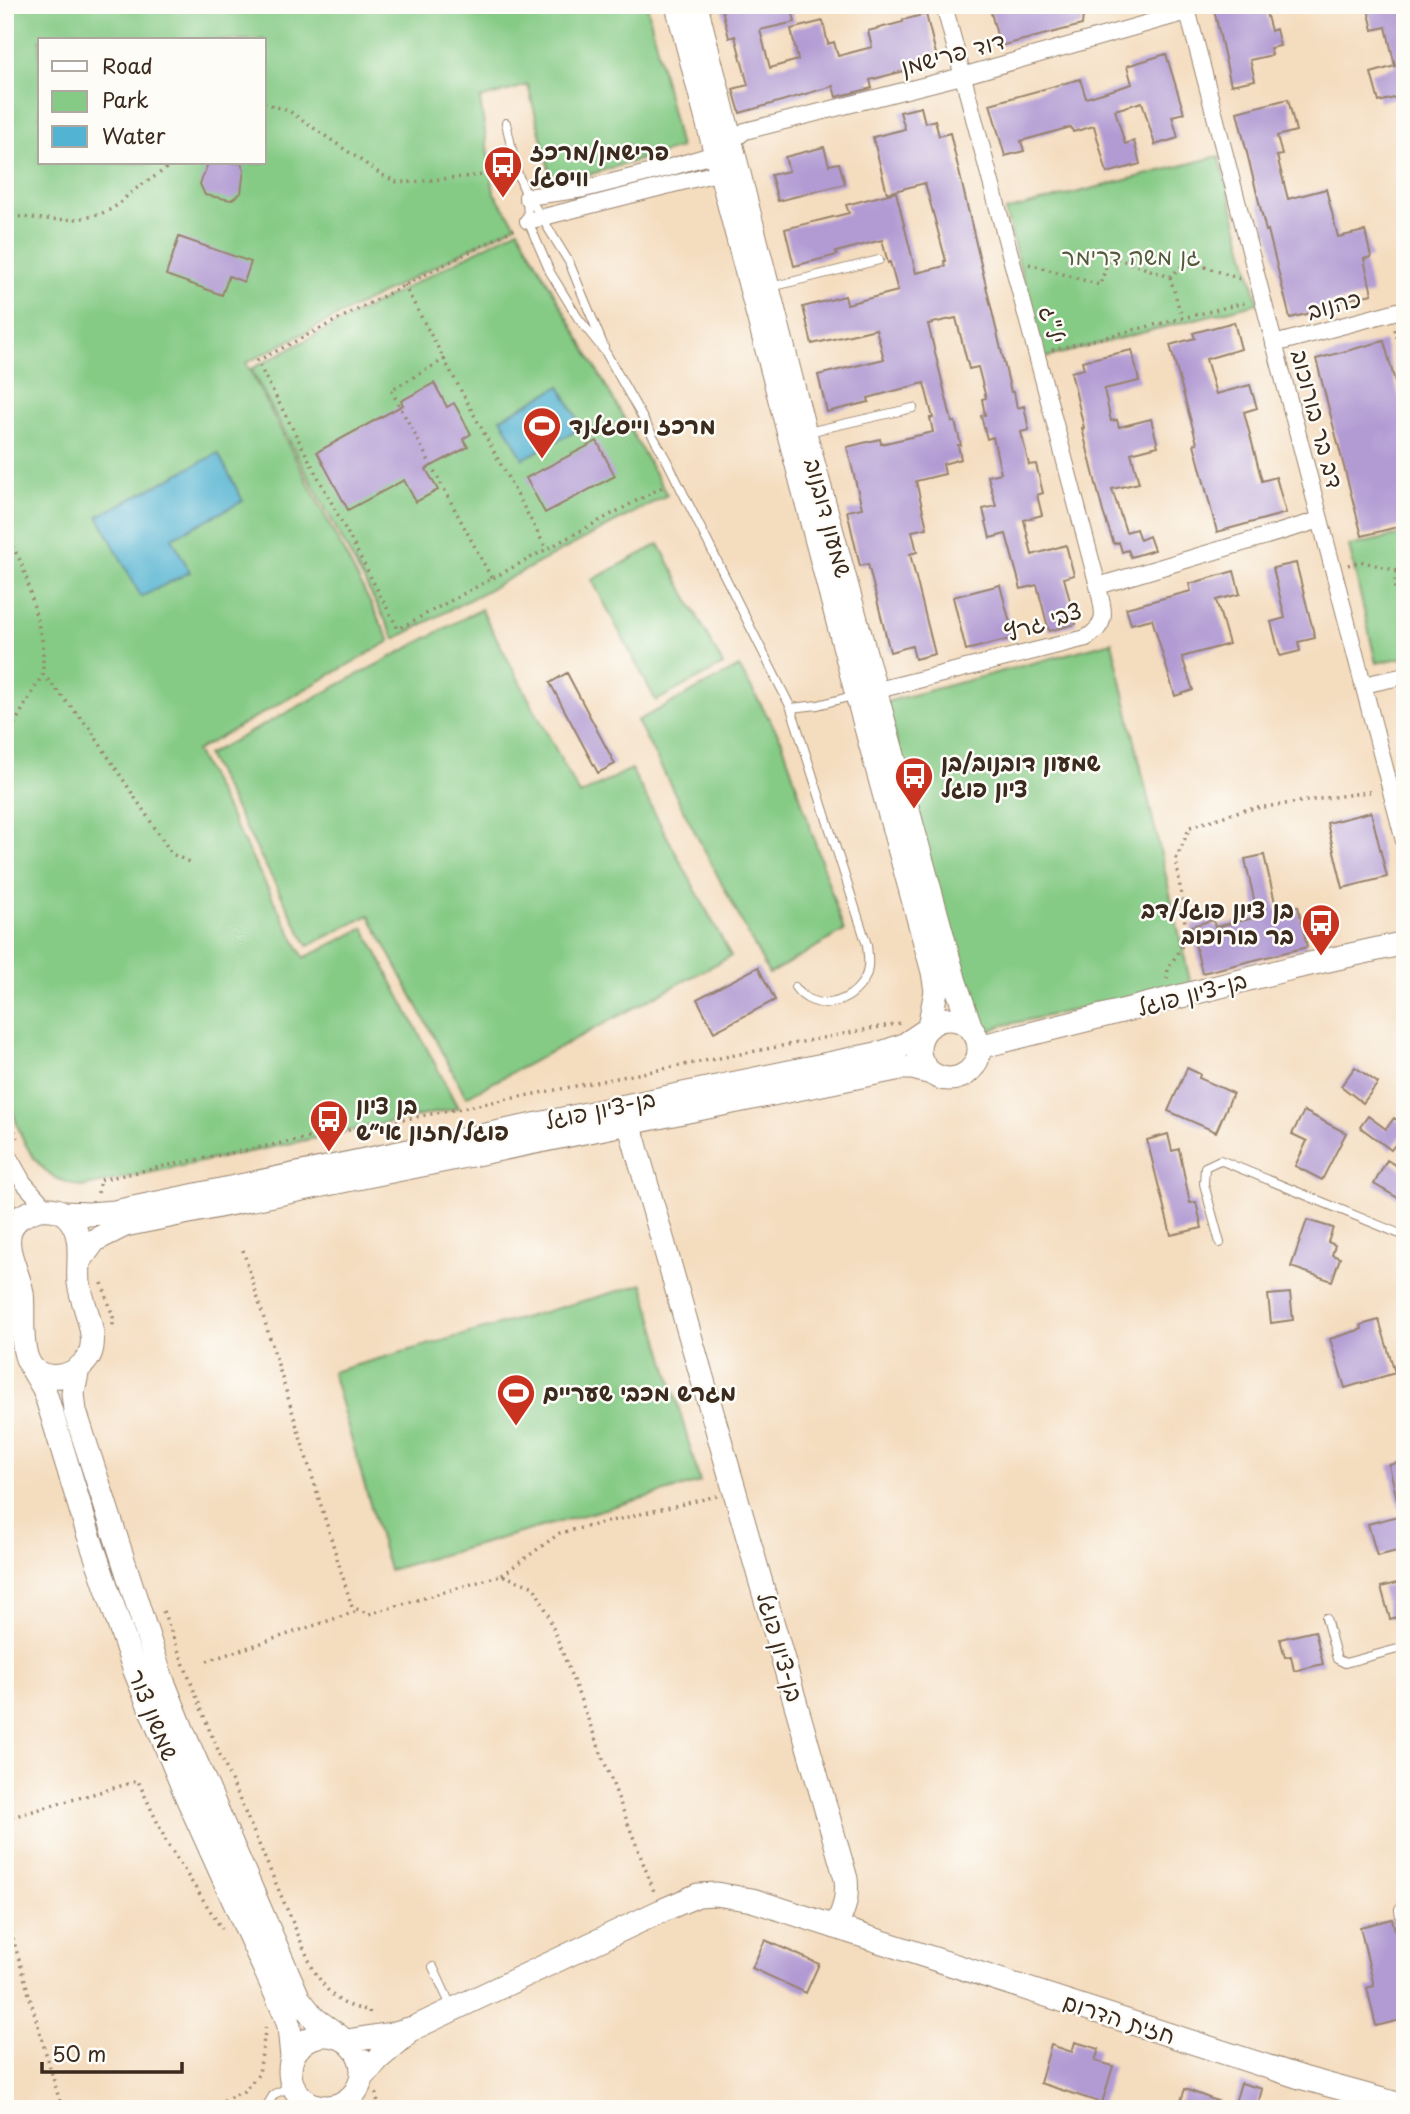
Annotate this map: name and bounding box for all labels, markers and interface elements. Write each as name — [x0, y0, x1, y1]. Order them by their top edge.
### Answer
street label: דוד פרישמן — [896, 22, 1009, 83]
legend — [38, 38, 266, 164]
text: Road — [102, 49, 153, 81]
text: Park — [102, 83, 149, 115]
text: Water — [102, 119, 166, 151]
place label: פרישמן/מרכז וויסגל — [530, 133, 669, 194]
bus stop icon: פרישמן/מרכז וויסגל — [482, 144, 524, 199]
park label: גן משה דרימר — [1062, 238, 1200, 273]
street label: כהנוב — [1303, 280, 1365, 328]
street label: יל"ג — [1032, 302, 1075, 347]
street label: דב בר בורוכוב — [1283, 345, 1354, 492]
sports icon: מרכז וייסגלנד — [521, 405, 563, 460]
place label: מרכז וייסגלנד — [569, 407, 716, 442]
street label: שמעון דובנוב — [797, 454, 862, 581]
street label: צבי גרץ — [999, 592, 1086, 649]
place label: שמעון דובנוב/בן ציון פוגל — [941, 744, 1101, 805]
bus stop icon: שמעון דובנוב/בן ציון פוגל — [893, 755, 935, 810]
place label: בן ציון פוגל/דב בר בורוכוב — [1140, 891, 1294, 952]
bus stop icon: בן ציון פוגל/דב בר בורוכוב — [1300, 902, 1342, 957]
street label: בן-ציון פוגל — [1133, 961, 1250, 1024]
street label: בן-ציון פוגל — [541, 1080, 658, 1137]
place label: בן ציון פוגל/חזון אי״ש — [356, 1087, 509, 1148]
bus stop icon: בן ציון פוגל/חזון אי״ש — [308, 1098, 350, 1153]
sports icon: מגרש מכבי שעריים — [495, 1372, 537, 1427]
place label: מגרש מכבי שעריים — [543, 1374, 736, 1409]
street label: בן-ציון פוגל — [749, 1588, 814, 1705]
street label: שמשון צור — [120, 1663, 189, 1766]
street label: חזית הדרום — [1059, 1983, 1180, 2052]
scale bar — [42, 2030, 182, 2074]
text: 50 m — [52, 2037, 106, 2069]

